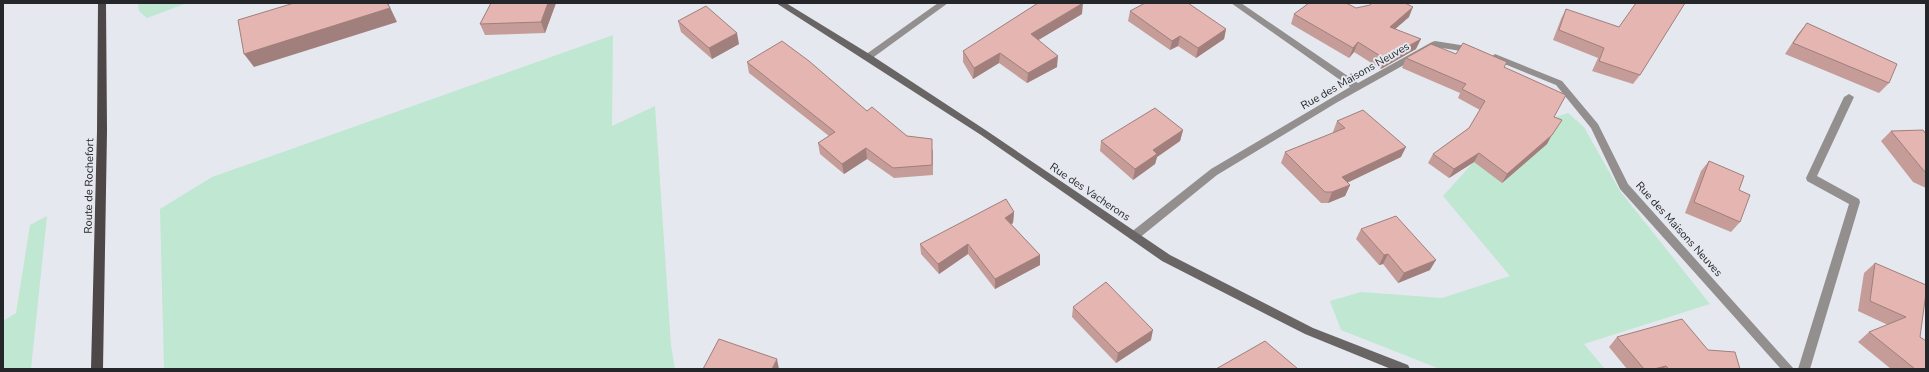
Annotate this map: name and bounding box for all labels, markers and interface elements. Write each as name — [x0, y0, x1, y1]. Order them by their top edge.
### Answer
street label: Rue des Maisons Neuves — [1298, 39, 1412, 113]
street label: Route de Rochefort — [81, 138, 97, 234]
street label: Rue des Vacherons — [1047, 159, 1133, 225]
street label: Rue des Maisons Neuves — [1632, 178, 1726, 280]

